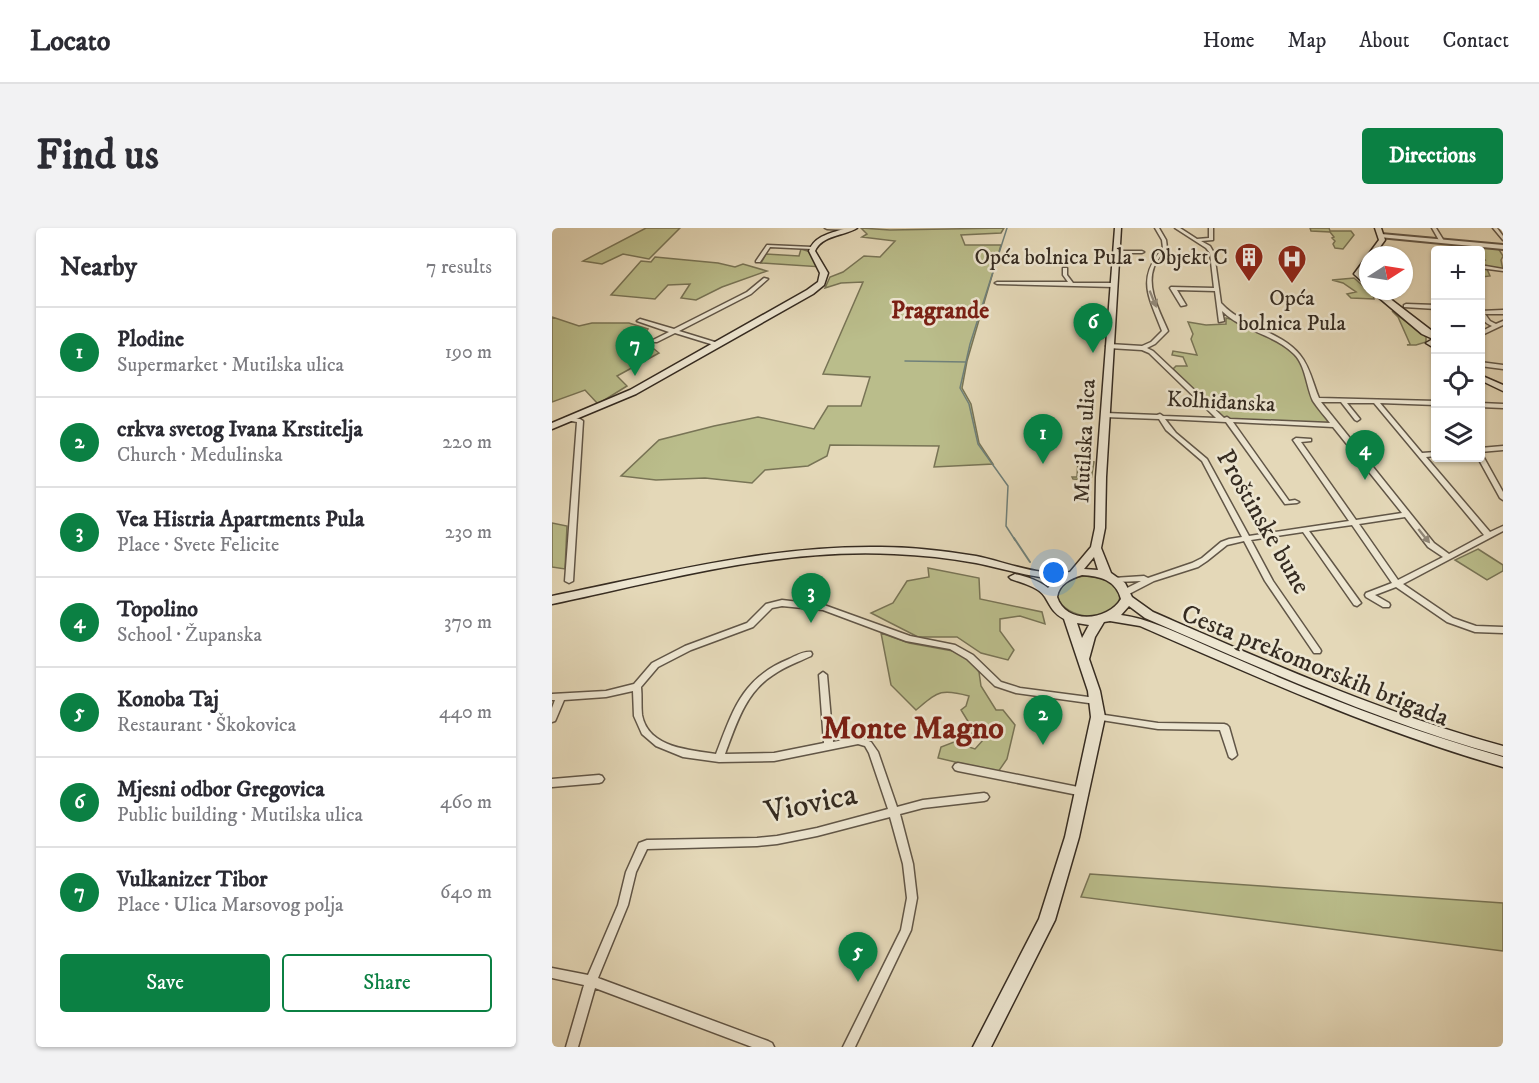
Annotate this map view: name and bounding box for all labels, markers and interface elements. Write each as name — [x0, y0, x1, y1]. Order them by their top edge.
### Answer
text: Locato — [30, 24, 110, 59]
text: Home — [1203, 28, 1255, 54]
text: Map — [1288, 28, 1326, 54]
text: About — [1359, 28, 1410, 54]
text: Contact — [1443, 28, 1509, 54]
button: Directions — [1362, 128, 1503, 184]
text: Find us — [36, 130, 159, 182]
building icon: Opća bolnica Pula - Objekt C — [1233, 241, 1265, 283]
hospital icon: Opća bolnica Pula — [1276, 243, 1308, 285]
place label: Opća bolnica Pula - Objekt C — [974, 244, 1228, 271]
north arrow — [1359, 246, 1413, 300]
map controls — [1431, 246, 1485, 462]
button: + — [1431, 246, 1485, 300]
text: Nearby — [60, 251, 137, 284]
text: 7 results — [426, 255, 492, 280]
place label: Opća bolnica Pula — [1238, 285, 1346, 337]
one-way arrow — [1148, 291, 1158, 309]
district label: Pragrande — [891, 296, 989, 326]
button: − — [1431, 300, 1485, 354]
pin: 6 — [1074, 304, 1112, 353]
text: Plodine — [117, 326, 184, 353]
pin: 7 — [616, 326, 655, 376]
text: 1 — [76, 340, 83, 365]
text: 190 m — [445, 340, 492, 365]
text: Supermarket · Mutilska ulica — [117, 353, 344, 378]
button: locate — [1431, 354, 1485, 408]
street label: Mutilska ulica — [1068, 378, 1102, 504]
street label: Kolhiđanska — [1166, 386, 1277, 418]
button: layers — [1431, 408, 1485, 462]
pin: 1 — [1024, 414, 1062, 464]
text: crkva svetog Ivana Krstitelja — [117, 416, 363, 443]
text: 2 — [75, 430, 84, 455]
text: 220 m — [442, 430, 492, 455]
pin: 4 — [1346, 430, 1384, 480]
text: Church · Medulinska — [117, 443, 283, 468]
street label: Proštinske bune — [1208, 444, 1318, 600]
text: Vea Histria Apartments Pula — [117, 506, 364, 533]
text: 3 — [76, 520, 83, 545]
text: 230 m — [445, 520, 492, 545]
one-way arrow — [1417, 529, 1429, 544]
text: Place · Svete Felicite — [117, 533, 279, 558]
your location — [1039, 558, 1068, 587]
pin: 3 — [792, 574, 830, 623]
text: Topolino — [117, 596, 198, 623]
street label: Cesta prekomorskih brigada — [1176, 597, 1454, 735]
text: 4 — [74, 610, 85, 635]
text: 370 m — [444, 610, 492, 635]
text: School · Županska — [117, 623, 262, 648]
text: Konoba Taj — [117, 686, 219, 713]
pin: 2 — [1024, 696, 1062, 745]
text: 5 — [75, 700, 84, 725]
text: 440 m — [439, 700, 492, 725]
district label: Monte Magno — [822, 709, 1004, 749]
text: Restaurant · Škokovica — [117, 713, 296, 738]
street label: Viovica — [760, 775, 861, 833]
text: Mjesni odbor Gregovica — [117, 776, 325, 803]
text: 6 — [74, 790, 85, 815]
text: 460 m — [440, 790, 492, 815]
text: Public building · Mutilska ulica — [117, 803, 363, 828]
text: Vulkanizer Tibor — [117, 866, 267, 893]
text: 7 — [74, 880, 85, 905]
text: 640 m — [440, 880, 492, 905]
text: Place · Ulica Marsovog polja — [117, 893, 343, 918]
pin: 5 — [838, 932, 878, 982]
button: Save — [60, 954, 270, 1012]
button: Share — [282, 954, 492, 1012]

